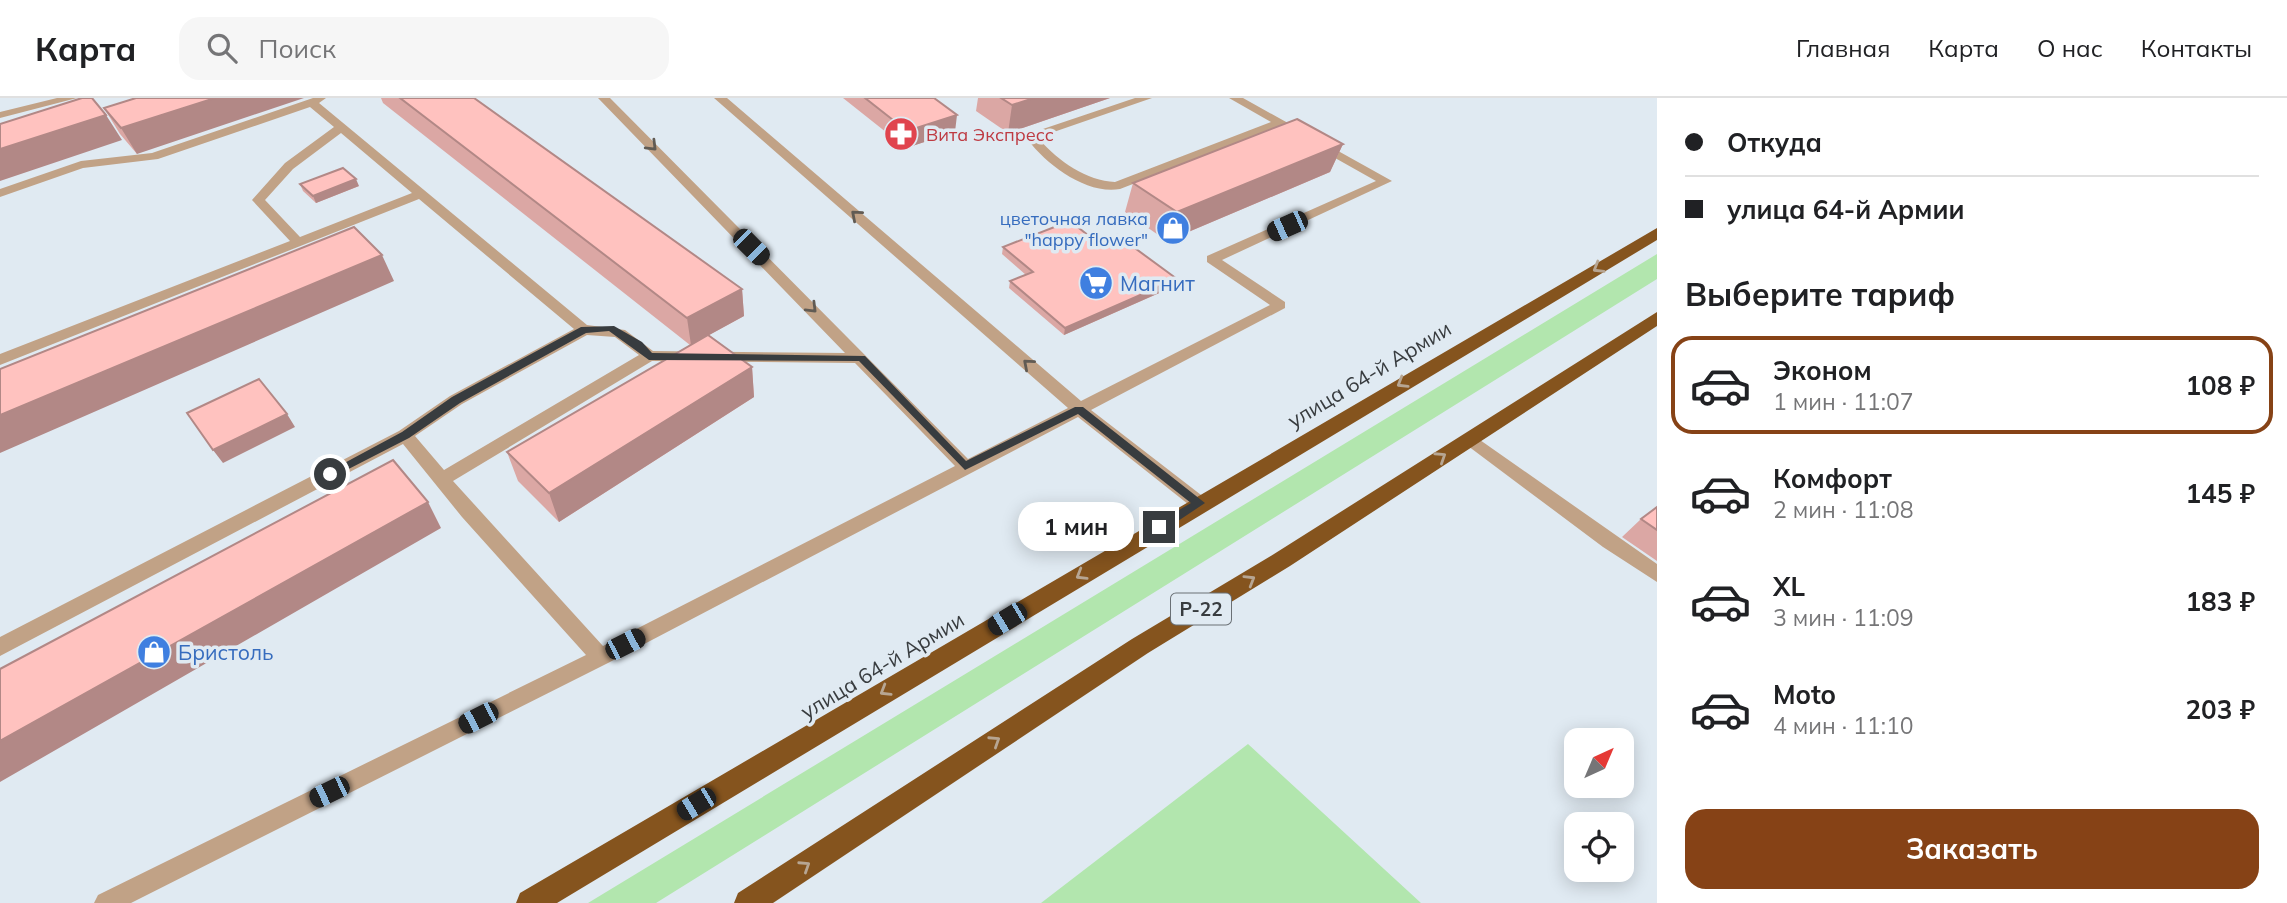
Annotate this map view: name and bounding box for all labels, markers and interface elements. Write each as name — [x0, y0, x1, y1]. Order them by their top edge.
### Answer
search box — [179, 17, 669, 80]
text: Карта — [35, 28, 137, 69]
icon: search — [203, 29, 241, 67]
text: Поиск — [259, 32, 336, 65]
text: Главная — [1796, 33, 1890, 63]
text: Карта — [1928, 33, 1999, 63]
text: О нас — [2037, 33, 2103, 63]
text: Контакты — [2141, 33, 2252, 63]
pharmacy icon: Вита Экспресс — [882, 115, 920, 153]
place label: Вита Экспресс — [926, 123, 1054, 146]
text: Откуда — [1727, 126, 1822, 159]
one-way arrow — [643, 138, 656, 151]
text: улица 64-й Армии — [1727, 193, 1964, 226]
place label: цветочная лавка "happy flower" — [1000, 207, 1148, 251]
car — [1264, 208, 1311, 244]
shop icon: цветочная лавка "happy flower" — [1154, 209, 1192, 247]
one-way arrow — [851, 211, 864, 223]
car — [729, 225, 774, 269]
one-way arrow — [1593, 259, 1606, 272]
supermarket icon: Магнит — [1077, 264, 1115, 302]
place label: Магнит — [1120, 270, 1195, 296]
text: Выберите тариф — [1685, 274, 1955, 314]
one-way arrow — [804, 300, 816, 312]
street label: улица 64-й Армии — [1282, 315, 1456, 433]
icon: car — [1689, 354, 1752, 417]
text: Эконом — [1773, 354, 1872, 387]
one-way arrow — [1023, 360, 1036, 372]
text: 108 ₽ — [2185, 369, 2255, 402]
one-way arrow — [1397, 375, 1410, 388]
text: 1 мин · 11:07 — [1773, 387, 1913, 416]
one-way arrow — [1434, 453, 1447, 466]
route start — [314, 458, 346, 490]
icon: car — [1689, 462, 1752, 525]
text: Комфорт — [1773, 462, 1892, 495]
text: 145 ₽ — [2185, 477, 2255, 510]
text: 2 мин · 11:08 — [1773, 495, 1913, 524]
callout: 1 мин — [1019, 502, 1134, 551]
route end — [1143, 511, 1175, 543]
text: 1 мин — [1044, 512, 1108, 541]
one-way arrow — [1075, 567, 1088, 580]
icon: car — [1689, 570, 1752, 633]
text: XL — [1773, 570, 1805, 603]
one-way arrow — [1242, 575, 1255, 588]
text: 183 ₽ — [2185, 585, 2255, 618]
road number: Р-22 — [1171, 594, 1231, 624]
car — [984, 599, 1031, 639]
text: 3 мин · 11:09 — [1773, 603, 1913, 632]
street label: улица 64-й Армии — [795, 606, 969, 724]
car — [602, 625, 649, 663]
shop icon: Бристоль — [135, 633, 173, 671]
place label: Бристоль — [178, 639, 274, 665]
icon: car — [1689, 678, 1752, 741]
text: Moto — [1773, 678, 1836, 711]
one-way arrow — [880, 683, 893, 696]
text: 203 ₽ — [2185, 693, 2255, 726]
car — [455, 699, 502, 737]
text: 4 мин · 11:10 — [1773, 711, 1913, 740]
north arrow — [1564, 728, 1634, 798]
map controls — [1564, 728, 1634, 882]
one-way arrow — [988, 736, 1001, 749]
car — [306, 773, 353, 811]
car — [673, 784, 720, 824]
button: Заказать — [1685, 809, 2259, 889]
button: locate — [1564, 812, 1634, 882]
one-way arrow — [797, 861, 810, 874]

